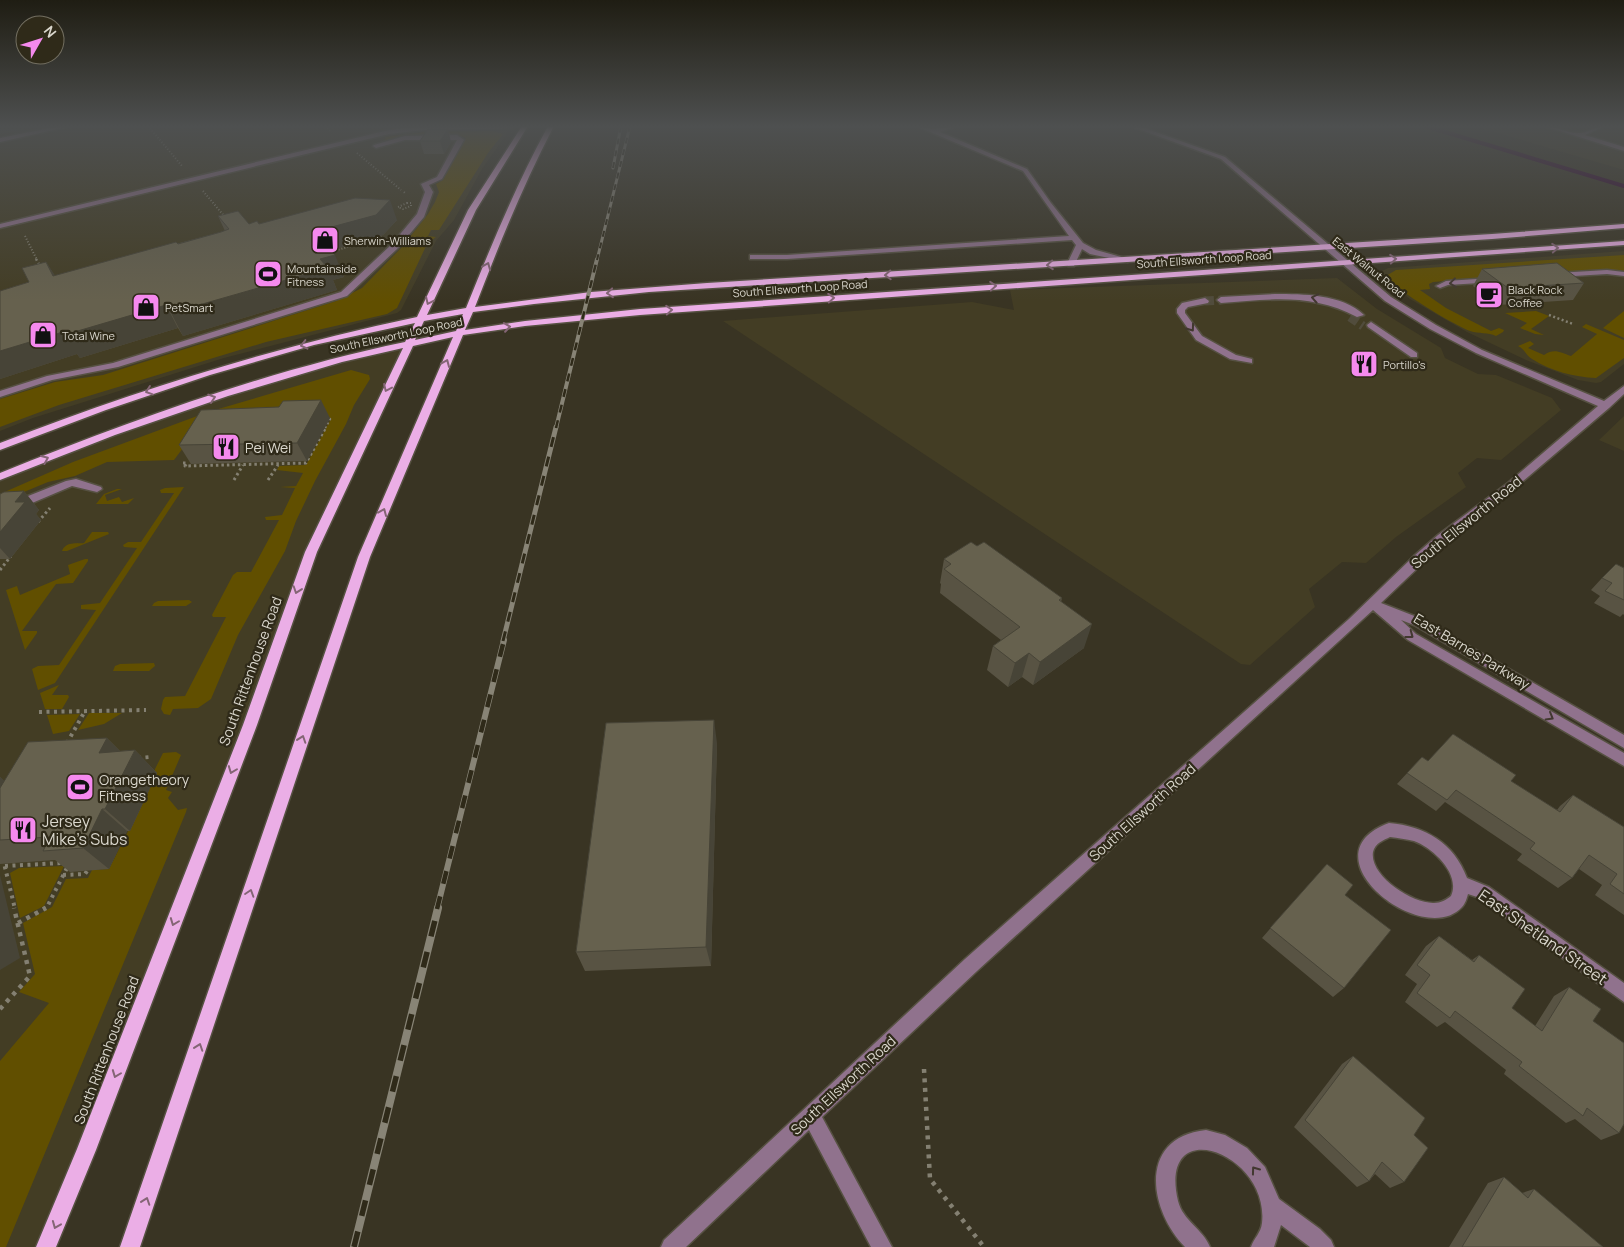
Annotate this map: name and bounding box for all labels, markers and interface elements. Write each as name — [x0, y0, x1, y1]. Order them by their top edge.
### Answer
north arrow — [15, 15, 65, 65]
text: N — [40, 22, 61, 41]
shop icon: Sherwin-Williams — [310, 225, 340, 255]
place label: Sherwin-Williams — [344, 233, 431, 248]
street label: East Walnut Road — [1330, 233, 1408, 301]
one-way arrow — [1552, 243, 1560, 254]
street label: South Ellsworth Loop Road — [1136, 247, 1272, 271]
one-way arrow — [1390, 254, 1398, 265]
sports icon: Mountainside Fitness — [253, 259, 283, 289]
one-way arrow — [1045, 259, 1053, 270]
place label: Mountainside Fitness — [287, 261, 357, 289]
one-way arrow — [480, 262, 491, 271]
one-way arrow — [883, 269, 891, 280]
street label: South Ellsworth Loop Road — [732, 276, 868, 300]
one-way arrow — [1449, 277, 1457, 288]
cafe icon: Black Rock Coffee — [1474, 280, 1504, 310]
one-way arrow — [989, 281, 997, 292]
place label: Black Rock Coffee — [1508, 282, 1563, 310]
one-way arrow — [606, 287, 614, 298]
shop icon: PetSmart — [131, 292, 161, 322]
one-way arrow — [827, 293, 835, 304]
one-way arrow — [1310, 293, 1319, 304]
one-way arrow — [424, 296, 435, 305]
place label: PetSmart — [165, 300, 213, 315]
one-way arrow — [665, 305, 673, 316]
street label: South Ellsworth Loop Road — [328, 314, 464, 356]
shop icon: Total Wine — [28, 320, 58, 350]
one-way arrow — [503, 322, 511, 332]
one-way arrow — [1186, 322, 1194, 331]
place label: Total Wine — [62, 328, 116, 343]
one-way arrow — [301, 339, 309, 349]
restaurant icon: Portillo's — [1349, 349, 1379, 379]
place label: Portillo's — [1383, 357, 1426, 372]
one-way arrow — [440, 359, 451, 368]
one-way arrow — [383, 383, 394, 392]
one-way arrow — [145, 385, 153, 395]
one-way arrow — [207, 393, 216, 403]
restaurant icon: Pei Wei — [211, 432, 241, 462]
place label: Pei Wei — [245, 438, 291, 457]
one-way arrow — [40, 454, 49, 465]
street label: South Ellsworth Road — [1407, 471, 1525, 573]
one-way arrow — [376, 508, 387, 517]
one-way arrow — [293, 586, 303, 594]
street label: South Rittenhouse Road — [214, 594, 286, 748]
street label: East Barnes Parkway — [1410, 609, 1534, 694]
one-way arrow — [1404, 629, 1413, 637]
one-way arrow — [1545, 711, 1554, 721]
one-way arrow — [296, 735, 306, 744]
street label: South Ellsworth Road — [1085, 759, 1199, 865]
one-way arrow — [228, 766, 238, 774]
place label: Orangetheory Fitness — [99, 770, 190, 805]
sports icon: Orangetheory Fitness — [65, 772, 95, 802]
place label: Jersey Mike's Subs — [42, 810, 127, 850]
restaurant icon: Jersey Mike's Subs — [8, 815, 38, 845]
street label: East Shetland Street — [1474, 884, 1612, 990]
one-way arrow — [244, 889, 254, 898]
one-way arrow — [170, 917, 180, 926]
street label: South Rittenhouse Road — [69, 973, 143, 1127]
street label: South Ellsworth Road — [786, 1031, 900, 1139]
one-way arrow — [193, 1044, 203, 1052]
one-way arrow — [112, 1069, 122, 1078]
one-way arrow — [1252, 1167, 1260, 1176]
one-way arrow — [140, 1197, 150, 1206]
one-way arrow — [51, 1220, 62, 1229]

